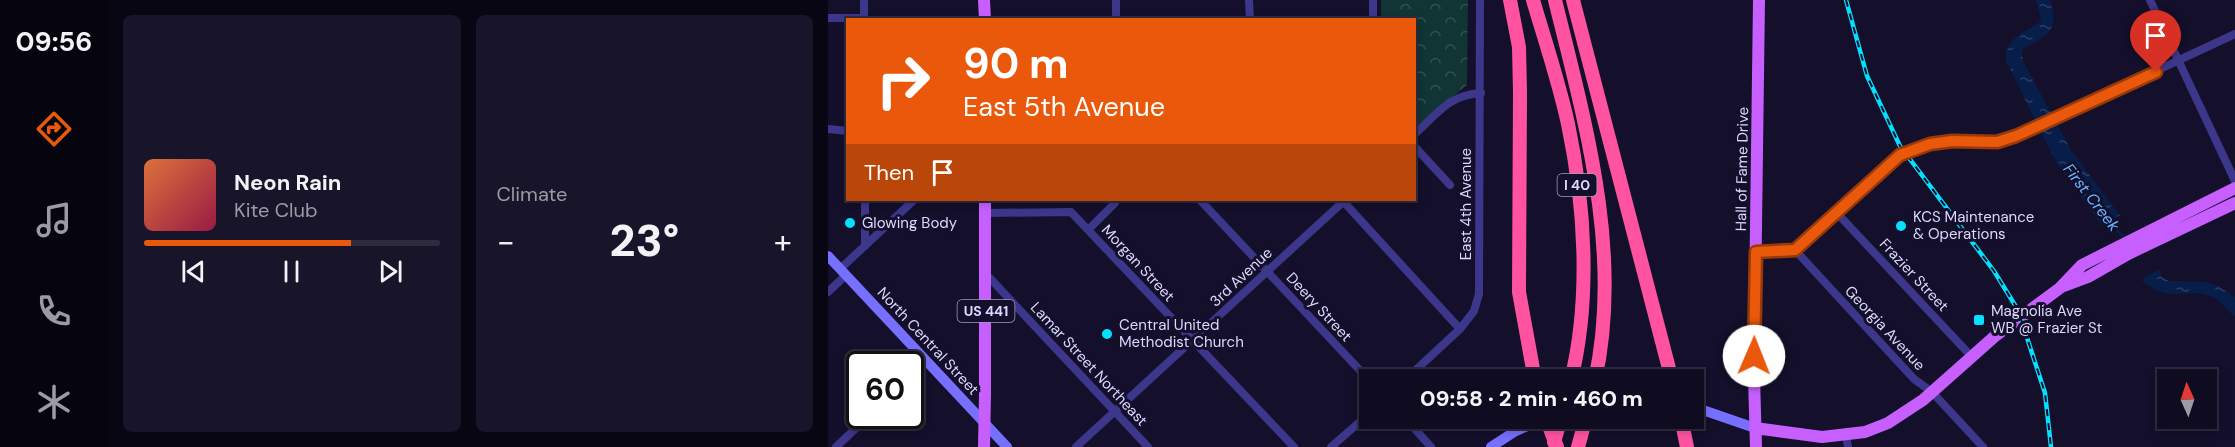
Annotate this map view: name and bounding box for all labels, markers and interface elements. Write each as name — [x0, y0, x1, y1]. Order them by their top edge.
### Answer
pin — [2130, 10, 2181, 72]
icon: arrive — [2139, 19, 2172, 52]
text: 09:56 — [16, 24, 92, 59]
text: 90 m — [963, 36, 1069, 91]
icon: right — [864, 42, 942, 120]
text: East 5th Avenue — [963, 89, 1165, 124]
street label: Hall of Fame Drive — [1731, 107, 1753, 231]
icon: directions — [33, 108, 75, 150]
street label: East 4th Avenue — [1456, 148, 1476, 260]
icon: arrive — [926, 156, 959, 189]
text: Then — [864, 158, 914, 187]
water label: First Creek — [2059, 159, 2125, 236]
text: Neon Rain — [234, 168, 341, 197]
road number: I 40 — [1558, 174, 1596, 196]
text: Climate — [497, 181, 567, 207]
text: Kite Club — [234, 197, 318, 223]
icon: music — [33, 199, 75, 241]
place label: KCS Maintenance & Operations — [1913, 207, 2034, 244]
text: 23° — [609, 211, 679, 270]
place label: Glowing Body — [862, 213, 958, 233]
marker: Glowing Body — [843, 216, 857, 230]
marker: KCS Maintenance & Operations — [1894, 219, 1908, 233]
text: − — [497, 220, 515, 263]
text: + — [774, 220, 792, 263]
street label: Morgan Street — [1097, 220, 1179, 306]
street label: Frazier Street — [1875, 234, 1953, 316]
street label: 3rd Avenue — [1205, 243, 1277, 311]
icon: previous — [177, 255, 210, 288]
icon: pause — [275, 255, 308, 288]
icon: next — [374, 255, 407, 288]
street label: Deery Street — [1282, 268, 1356, 346]
street label: Georgia Avenue — [1840, 281, 1930, 375]
street label: North Central Street — [873, 283, 983, 399]
icon: phone — [33, 290, 75, 332]
street label: Lamar Street Northeast — [1026, 298, 1152, 430]
road number: US 441 — [958, 300, 1014, 322]
place label: Magnolia Ave WB @ Frazier St — [1991, 301, 2103, 338]
marker: Magnolia Ave WB @ Frazier St — [1972, 313, 1986, 327]
place label: Central United Methodist Church — [1119, 315, 1244, 352]
position arrow — [1722, 324, 1786, 388]
marker: Central United Methodist Church — [1100, 327, 1114, 341]
speed limit sign: 60 — [846, 351, 924, 429]
north arrow — [2157, 369, 2217, 429]
map controls — [2157, 369, 2217, 429]
icon: climate — [33, 381, 75, 423]
text: 09:58 · 2 min · 460 m — [1420, 384, 1643, 413]

